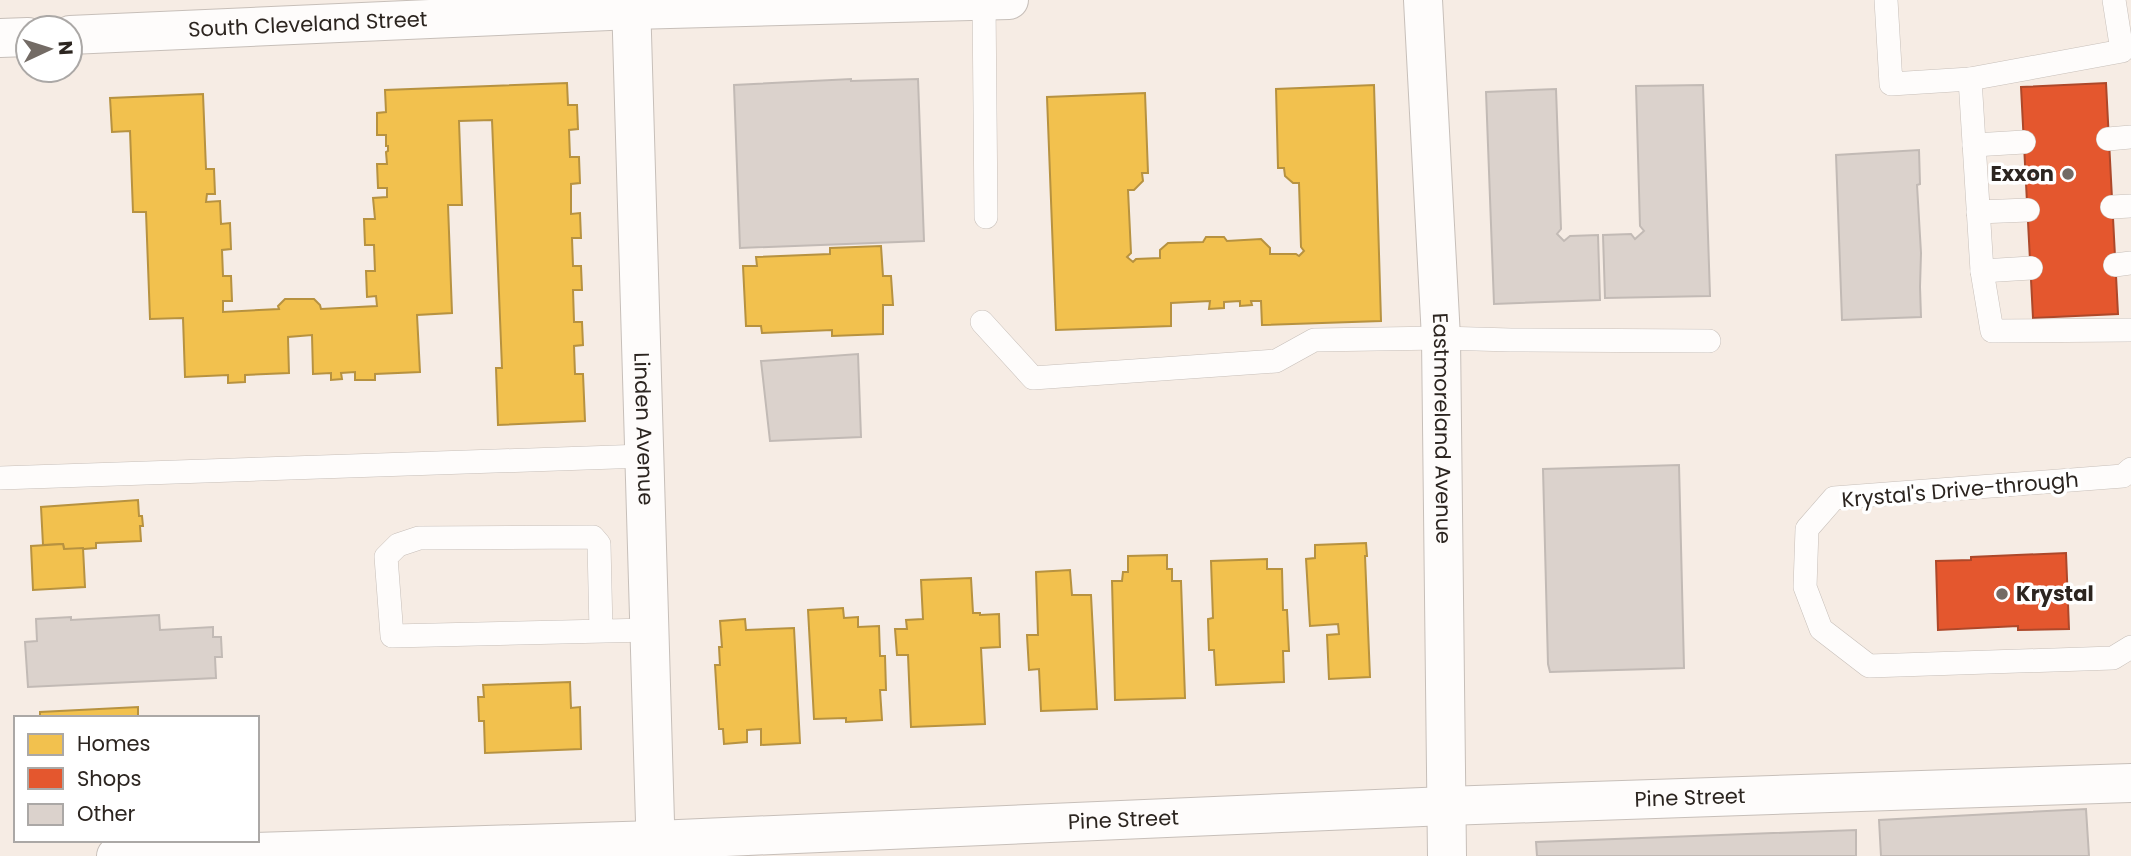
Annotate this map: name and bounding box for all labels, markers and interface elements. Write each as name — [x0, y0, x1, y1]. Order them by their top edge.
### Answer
street label: South Cleveland Street — [188, 4, 428, 44]
north arrow — [14, 14, 84, 84]
text: N — [51, 40, 79, 56]
place label: Exxon — [1990, 159, 2054, 188]
marker: Exxon — [2060, 166, 2076, 182]
street label: Eastmoreland Avenue — [1426, 312, 1458, 544]
street label: Linden Avenue — [627, 352, 661, 506]
street label: Krystal's Drive-through — [1840, 465, 2080, 514]
place label: Krystal — [2016, 579, 2094, 608]
marker: Krystal — [1994, 586, 2010, 602]
legend — [14, 716, 259, 842]
text: Homes — [77, 729, 151, 758]
text: Shops — [77, 764, 141, 793]
street label: Pine Street — [1634, 781, 1746, 814]
text: Other — [77, 799, 136, 828]
street label: Pine Street — [1067, 803, 1179, 836]

